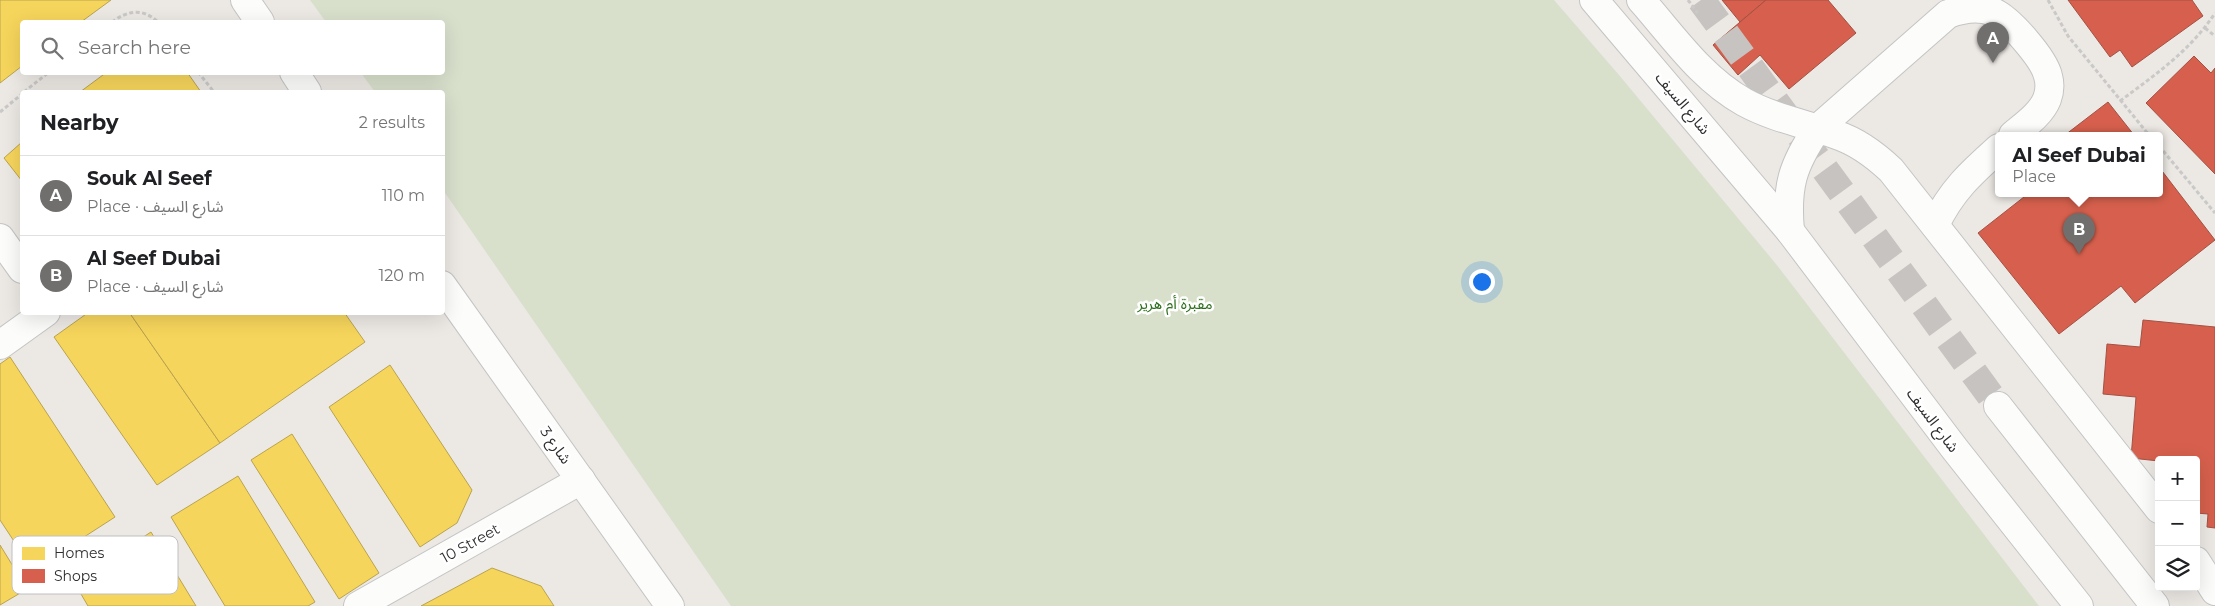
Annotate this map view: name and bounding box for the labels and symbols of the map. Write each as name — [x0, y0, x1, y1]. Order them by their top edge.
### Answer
pin: A — [1977, 22, 2009, 63]
street label: شارع السيف — [1649, 68, 1715, 140]
pin: B — [2063, 213, 2095, 254]
your location — [1469, 269, 1495, 295]
park label: مقبرة أم هرير — [1136, 294, 1213, 315]
street label: شارع السيف — [1900, 384, 1963, 458]
street label: شارع 3 — [534, 422, 576, 469]
street label: 10 Street — [437, 519, 503, 567]
legend — [12, 536, 178, 594]
text: Homes — [54, 544, 104, 562]
text: Shops — [54, 567, 97, 585]

